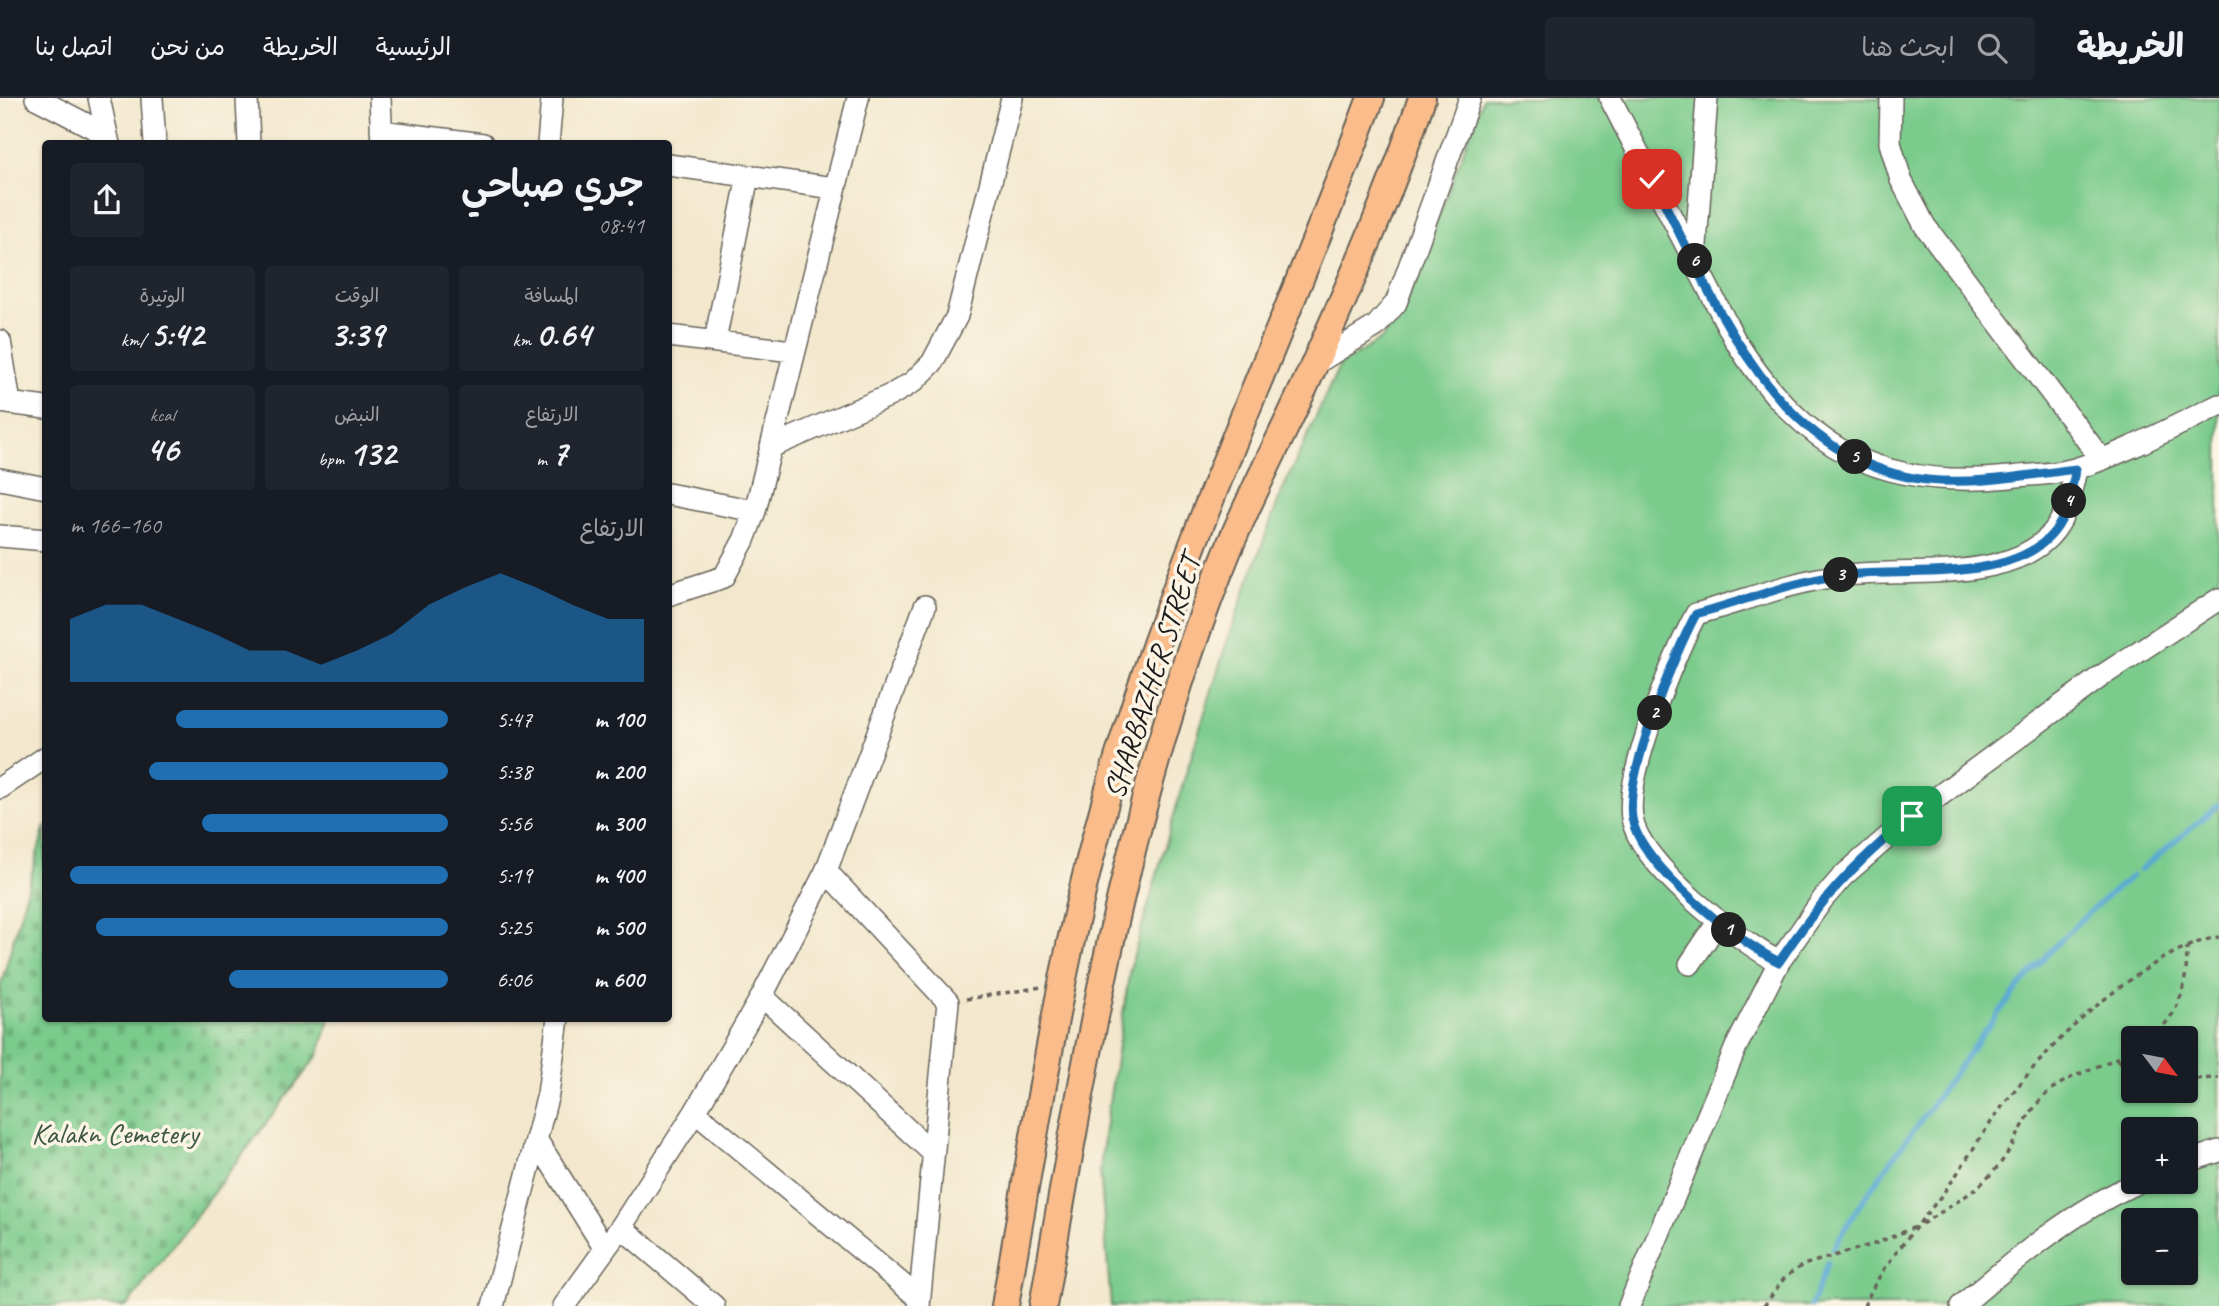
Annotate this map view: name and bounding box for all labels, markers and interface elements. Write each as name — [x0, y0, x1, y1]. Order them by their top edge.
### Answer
search box — [1545, 17, 2035, 80]
text: الخريطة — [2077, 25, 2184, 67]
icon: search — [1973, 29, 2011, 67]
text: ابحث هنا — [1861, 31, 1955, 64]
text: اتصل بنا — [35, 32, 113, 62]
text: من نحن — [151, 32, 225, 62]
text: الخريطة — [263, 32, 338, 62]
text: الرئيسية — [376, 32, 451, 62]
pin — [1622, 149, 1682, 209]
icon: check — [1633, 160, 1671, 198]
text: جري صباحي — [461, 161, 644, 208]
button: share — [70, 163, 144, 237]
text: 08:41 — [598, 211, 644, 240]
pin: 6 — [1678, 244, 1712, 278]
text: 6 — [1690, 248, 1699, 272]
text: الوتيرة — [139, 284, 185, 308]
text: الوقت — [335, 284, 379, 308]
text: المسافة — [525, 284, 579, 308]
text: 5:42 — [150, 312, 204, 357]
text: 3:39 — [330, 312, 384, 357]
text: 0.64 — [536, 312, 591, 357]
text: /km — [121, 328, 150, 352]
text: km — [513, 328, 536, 352]
text: kcal — [150, 403, 175, 427]
text: النبض — [334, 403, 380, 427]
text: الارتفاع — [525, 403, 578, 427]
text: 46 — [146, 427, 178, 472]
text: 132 — [349, 431, 396, 476]
text: 7 — [551, 431, 567, 476]
pin: 5 — [1838, 440, 1872, 474]
text: 5 — [1850, 444, 1859, 468]
text: bpm — [318, 447, 349, 471]
text: m — [536, 447, 551, 471]
pin: 4 — [2052, 484, 2086, 518]
text: 4 — [2064, 488, 2073, 512]
text: 160–166 m — [70, 511, 161, 540]
text: الارتفاع — [580, 514, 644, 543]
street label: SHARBAZHER STREET — [1095, 544, 1211, 803]
pin: 3 — [1824, 558, 1858, 592]
text: 3 — [1836, 562, 1845, 586]
pin: 2 — [1638, 696, 1672, 730]
text: 2 — [1650, 700, 1659, 724]
text: 5:47 — [496, 705, 532, 734]
text: 100 m — [594, 705, 644, 734]
text: 5:38 — [496, 757, 532, 786]
text: 200 m — [594, 757, 644, 786]
pin — [1882, 786, 1942, 846]
icon: arrive — [1893, 797, 1931, 835]
text: 5:56 — [496, 809, 532, 838]
text: 300 m — [594, 809, 644, 838]
text: 5:19 — [496, 861, 532, 890]
text: 400 m — [594, 861, 644, 890]
pin: 1 — [1712, 912, 1746, 948]
text: 5:25 — [496, 913, 532, 942]
text: 500 m — [595, 913, 644, 942]
text: 1 — [1724, 917, 1733, 941]
text: 6:06 — [496, 965, 532, 994]
text: 600 m — [594, 965, 644, 994]
north arrow — [2121, 1026, 2198, 1102]
map controls — [2121, 1026, 2198, 1285]
park label: Kalakn Cemetery — [32, 1114, 201, 1152]
button: + — [2121, 1117, 2198, 1194]
button: − — [2121, 1208, 2198, 1285]

